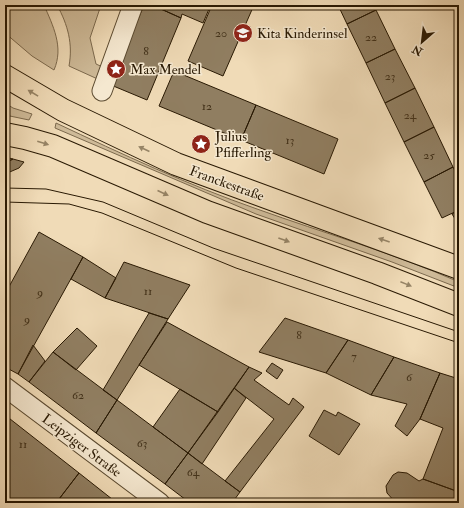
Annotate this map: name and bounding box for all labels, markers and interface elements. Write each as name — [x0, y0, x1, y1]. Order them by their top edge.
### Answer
school or university icon: Kita Kinderinsel — [232, 22, 254, 44]
north arrow — [402, 22, 442, 62]
place label: Kita Kinderinsel — [257, 25, 348, 42]
house number: 20 — [215, 26, 227, 41]
house number: 22 — [365, 30, 377, 45]
text: N — [409, 42, 426, 59]
house number: 8 — [143, 44, 149, 59]
place icon: Max Mendel — [105, 58, 127, 80]
place label: Max Mendel — [130, 61, 201, 78]
house number: 23 — [385, 69, 395, 84]
one-way arrow — [27, 89, 39, 96]
house number: 12 — [202, 99, 212, 114]
house number: 24 — [404, 108, 417, 123]
place label: Julius Pfifferling — [214, 128, 272, 161]
place icon: Julius Pfifferling — [190, 133, 212, 155]
house number: 13 — [286, 133, 294, 148]
one-way arrow — [37, 140, 49, 146]
one-way arrow — [138, 146, 150, 152]
house number: 25 — [423, 148, 435, 163]
street label: Franckestraße — [187, 162, 267, 205]
one-way arrow — [157, 190, 168, 196]
one-way arrow — [377, 236, 389, 242]
one-way arrow — [278, 237, 290, 243]
one-way arrow — [401, 282, 413, 288]
house number: 11 — [144, 284, 152, 299]
house number: 9 — [36, 285, 43, 300]
house number: 9 — [23, 312, 30, 327]
house number: 8 — [296, 328, 302, 343]
house number: 7 — [351, 349, 357, 364]
house number: 6 — [406, 370, 413, 385]
house number: 62 — [72, 388, 84, 403]
street label: Leipziger Straße — [38, 410, 125, 482]
house number: 63 — [137, 436, 147, 451]
house number: 11 — [19, 437, 27, 452]
house number: 64 — [187, 465, 200, 480]

